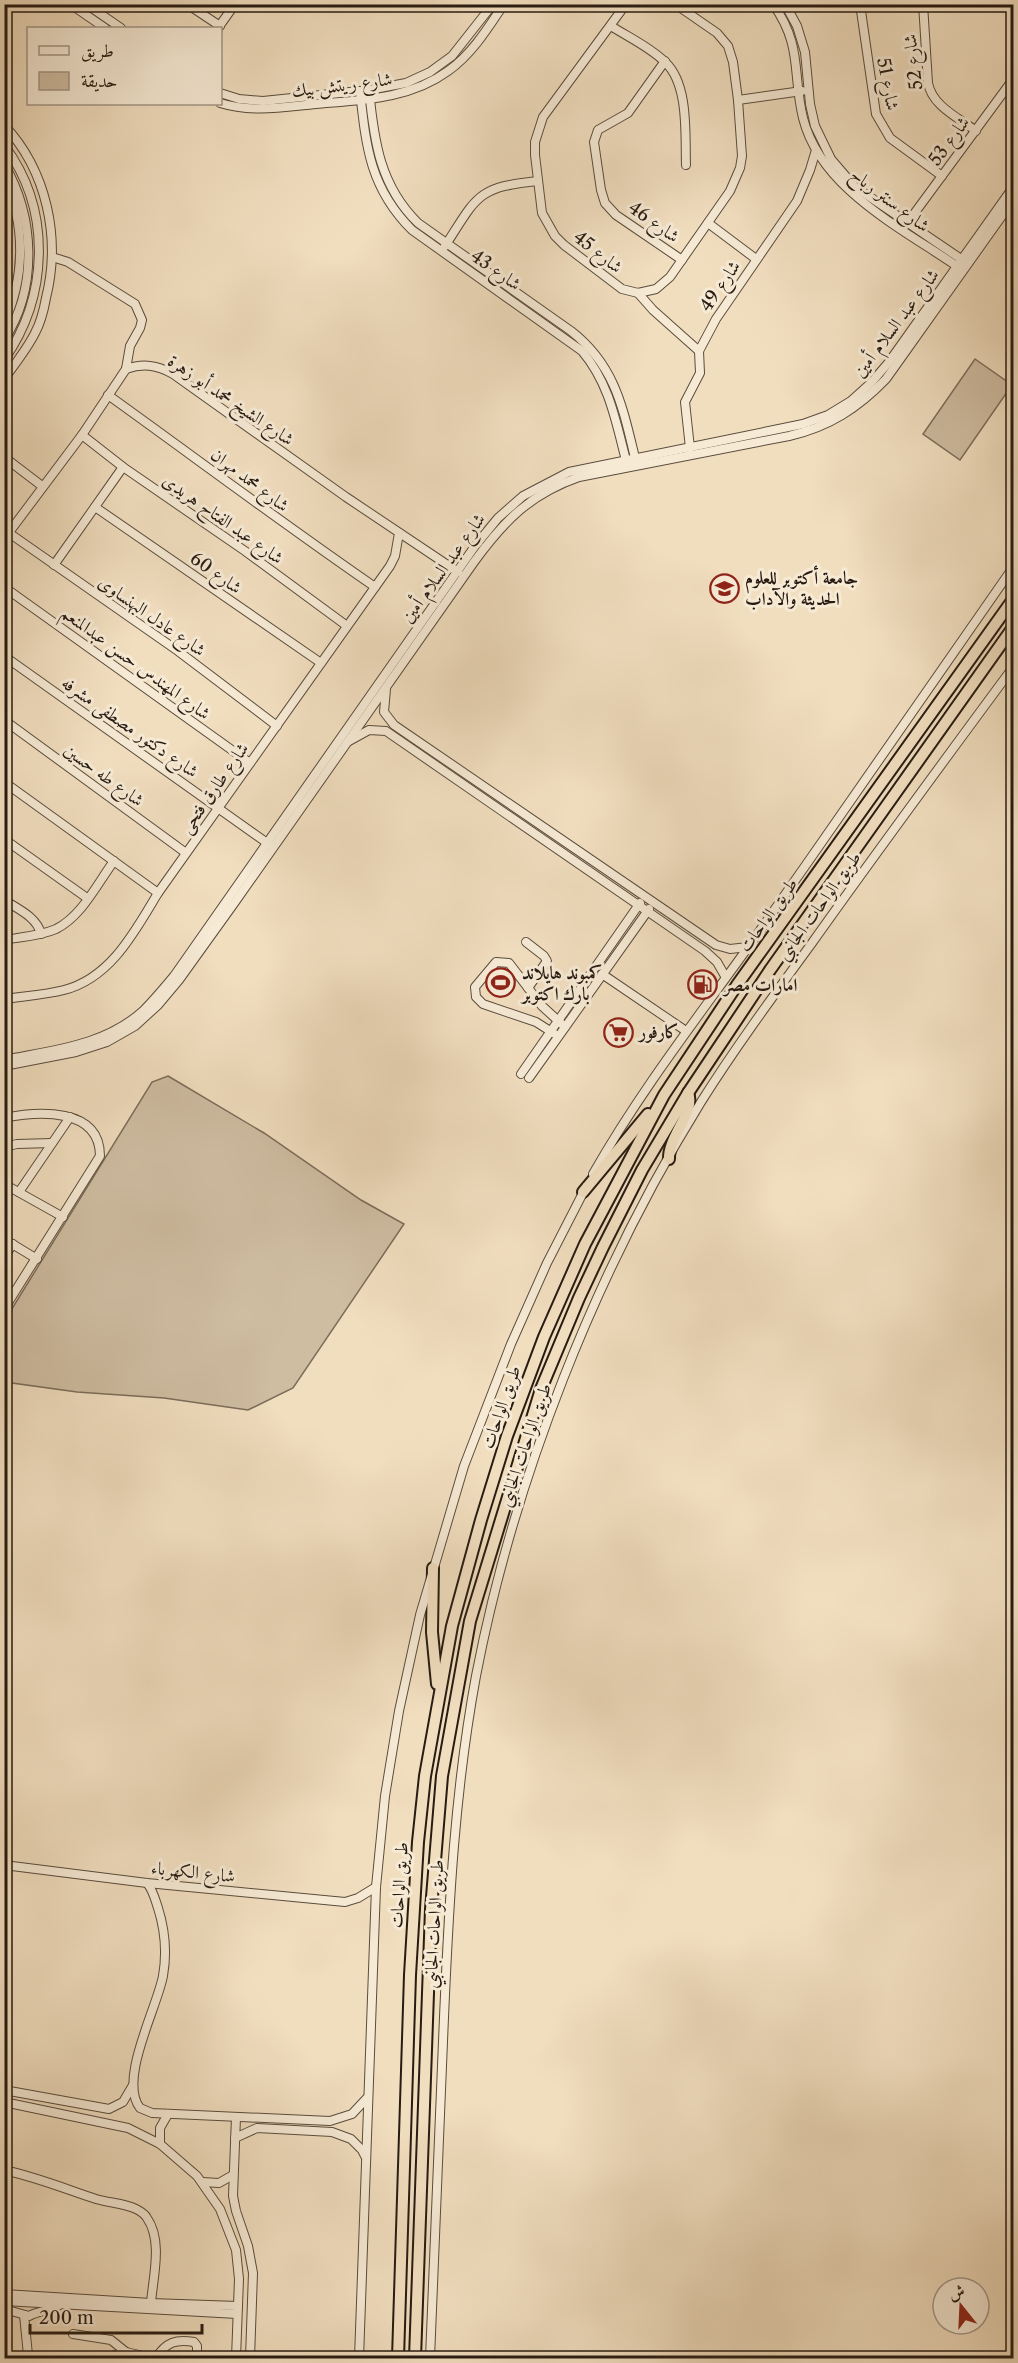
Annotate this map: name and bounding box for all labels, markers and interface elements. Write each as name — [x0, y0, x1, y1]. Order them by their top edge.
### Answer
legend — [27, 27, 222, 105]
street label: شارع 52 — [899, 32, 931, 91]
text: طريق — [81, 40, 114, 63]
street label: شارع 51 — [868, 56, 904, 113]
street label: شارع ريتش بيك — [290, 68, 394, 106]
text: حديقة — [81, 70, 117, 92]
street label: شارع 53 — [924, 112, 978, 172]
street label: شارع سنتر رباح — [843, 163, 934, 241]
street label: شارع 46 — [622, 197, 684, 251]
street label: شارع 45 — [567, 226, 627, 281]
street label: شارع 43 — [464, 245, 525, 298]
street label: شارع 49 — [695, 256, 748, 318]
street label: شارع عبد السلام أمين — [847, 263, 948, 384]
street label: شارع الشيخ محمد أبو زهرة — [161, 348, 299, 454]
street label: شارع محمد مهران — [204, 443, 293, 520]
street label: شارع عبد الفتاح هريدى — [155, 469, 288, 573]
street label: شارع عبد السلام أمين — [394, 508, 494, 630]
street label: شارع 60 — [184, 547, 246, 602]
place label: جامعة أكتوبر للعلوم الحديثة والآداب — [745, 565, 858, 610]
street label: شارع عادل البهنساوى — [92, 571, 210, 664]
school or university icon: جامعة أكتوبر للعلوم الحديثة والآداب — [708, 572, 740, 604]
street label: شارع المهندس حسن عبدالمنعم — [54, 602, 215, 729]
street label: شارع دكتور مصطفى مشرفه — [55, 672, 203, 786]
street label: شارع طارق فتحى — [175, 738, 257, 840]
street label: شارع طه حسين — [57, 739, 148, 815]
street label: طريق الواحات الجانبي — [772, 847, 870, 968]
street label: طريق الواحات — [734, 874, 803, 957]
place label: كمبوند هايلاند بارك اكتوبر — [520, 962, 603, 1005]
sports icon: كمبوند هايلاند بارك اكتوبر — [485, 967, 517, 999]
fuel station icon: امارات مصر — [687, 969, 719, 1001]
place label: امارات مصر — [722, 974, 798, 997]
supermarket icon: كارفور — [602, 1016, 634, 1048]
place label: كارفور — [637, 1021, 679, 1043]
street label: طريق الواحات — [477, 1362, 526, 1452]
street label: طريق الواحات الجانبي — [494, 1380, 561, 1511]
street label: طريق الواحات — [385, 1841, 414, 1929]
street label: شارع الكهرباء — [149, 1857, 236, 1891]
street label: طريق الواحات الجانبي — [420, 1859, 453, 1989]
north arrow — [931, 2276, 991, 2336]
text: ش — [946, 2280, 967, 2304]
scale bar — [30, 2297, 202, 2335]
text: 200 m — [39, 2307, 94, 2329]

